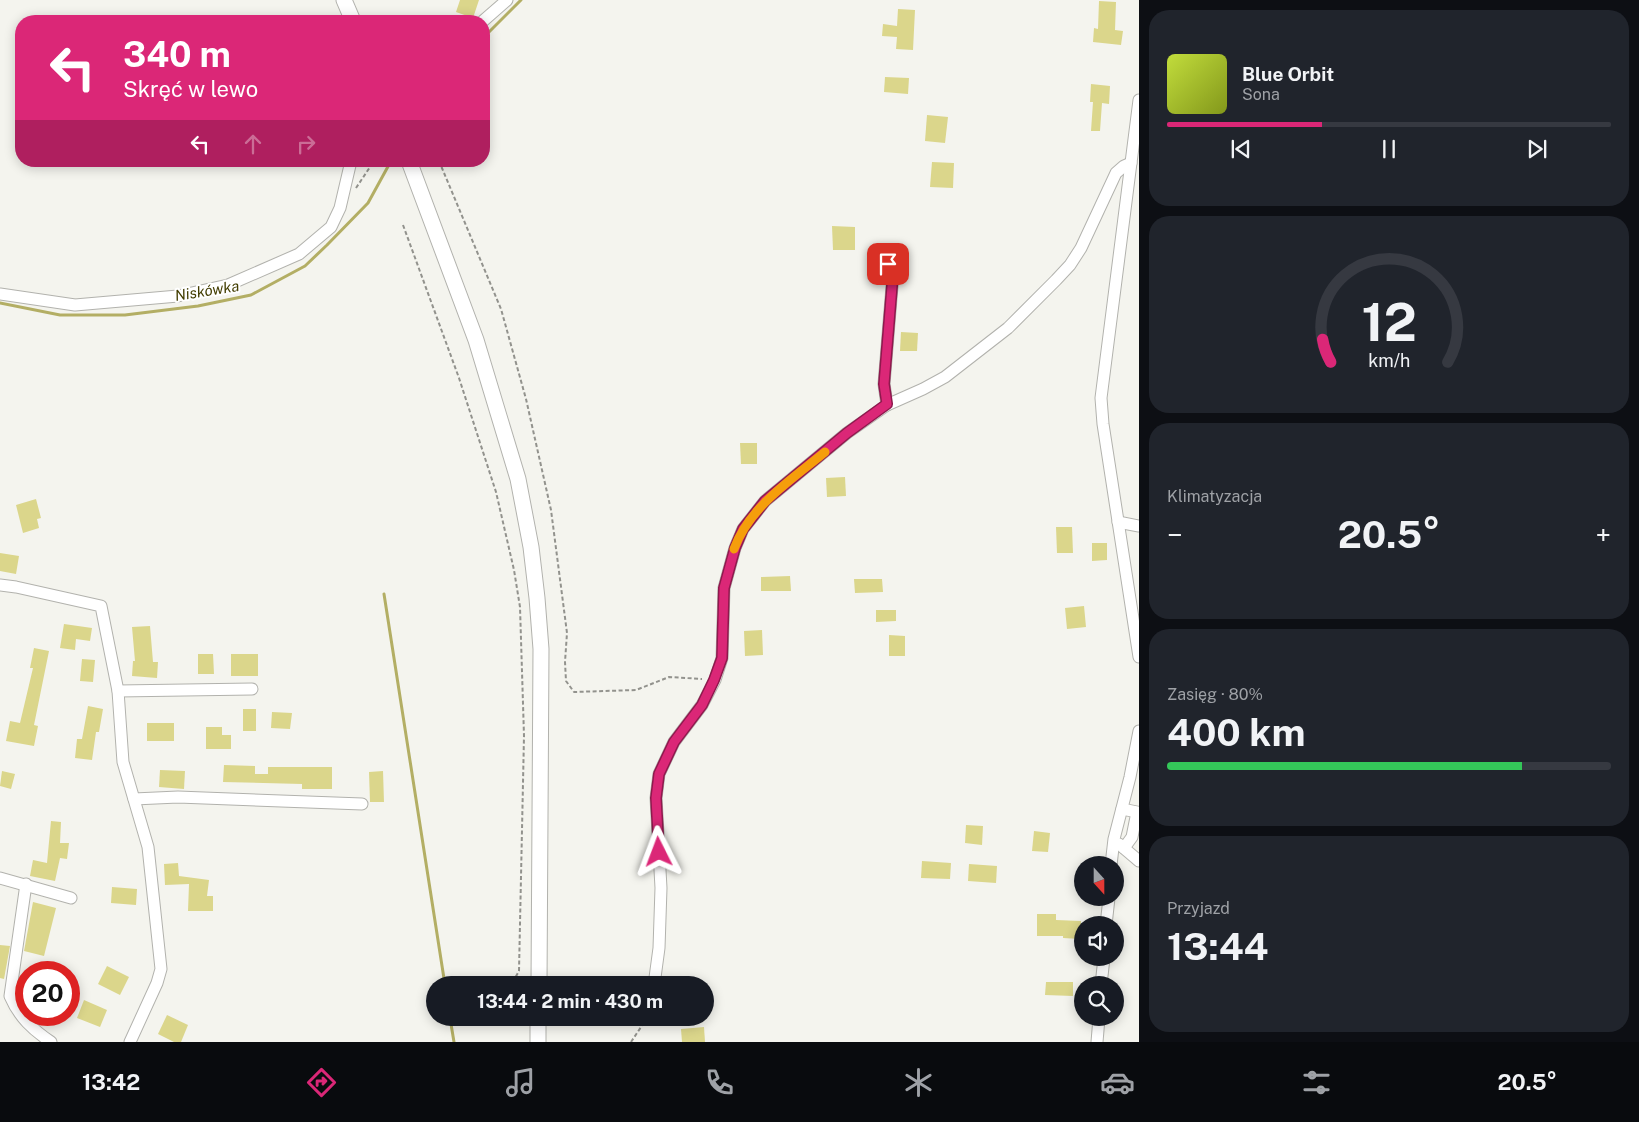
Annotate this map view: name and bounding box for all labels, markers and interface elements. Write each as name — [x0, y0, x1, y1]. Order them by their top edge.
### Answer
text: 340 m — [123, 34, 231, 75]
icon: left — [40, 35, 105, 100]
text: Blue Orbit — [1242, 63, 1334, 85]
text: Skręć w lewo — [123, 76, 258, 102]
text: Sona — [1242, 85, 1280, 104]
icon: left — [186, 130, 214, 158]
icon: ahead — [239, 130, 267, 158]
icon: right — [292, 130, 320, 158]
icon: previous — [1227, 135, 1255, 163]
icon: pause — [1375, 135, 1403, 163]
icon: next — [1523, 135, 1551, 163]
pin — [867, 243, 909, 285]
icon: arrive — [874, 250, 902, 278]
water label: Niskówka — [174, 277, 240, 304]
text: 12 — [1361, 292, 1417, 353]
text: km/h — [1368, 350, 1410, 371]
text: Klimatyzacja — [1167, 487, 1262, 506]
text: 20.5° — [1338, 512, 1440, 557]
text: − — [1167, 518, 1183, 551]
text: + — [1595, 518, 1611, 551]
text: Zasięg · 80% — [1167, 685, 1263, 704]
text: 400 km — [1167, 710, 1305, 755]
position arrow — [632, 825, 684, 877]
north arrow — [1074, 856, 1124, 906]
map controls — [1074, 856, 1124, 1026]
text: Przyjazd — [1167, 899, 1230, 918]
button: sound — [1074, 916, 1124, 966]
text: 13:44 — [1167, 924, 1269, 969]
speed limit sign: 20 — [15, 961, 80, 1026]
button: search — [1074, 976, 1124, 1026]
text: 13:44 · 2 min · 430 m — [477, 990, 663, 1012]
icon: directions — [304, 1065, 339, 1100]
icon: music — [503, 1065, 538, 1100]
icon: phone — [702, 1065, 737, 1100]
icon: climate — [901, 1065, 936, 1100]
icon: car — [1100, 1065, 1135, 1100]
icon: filters — [1299, 1065, 1334, 1100]
text: 13:42 — [82, 1069, 140, 1095]
text: 20.5° — [1498, 1069, 1557, 1095]

